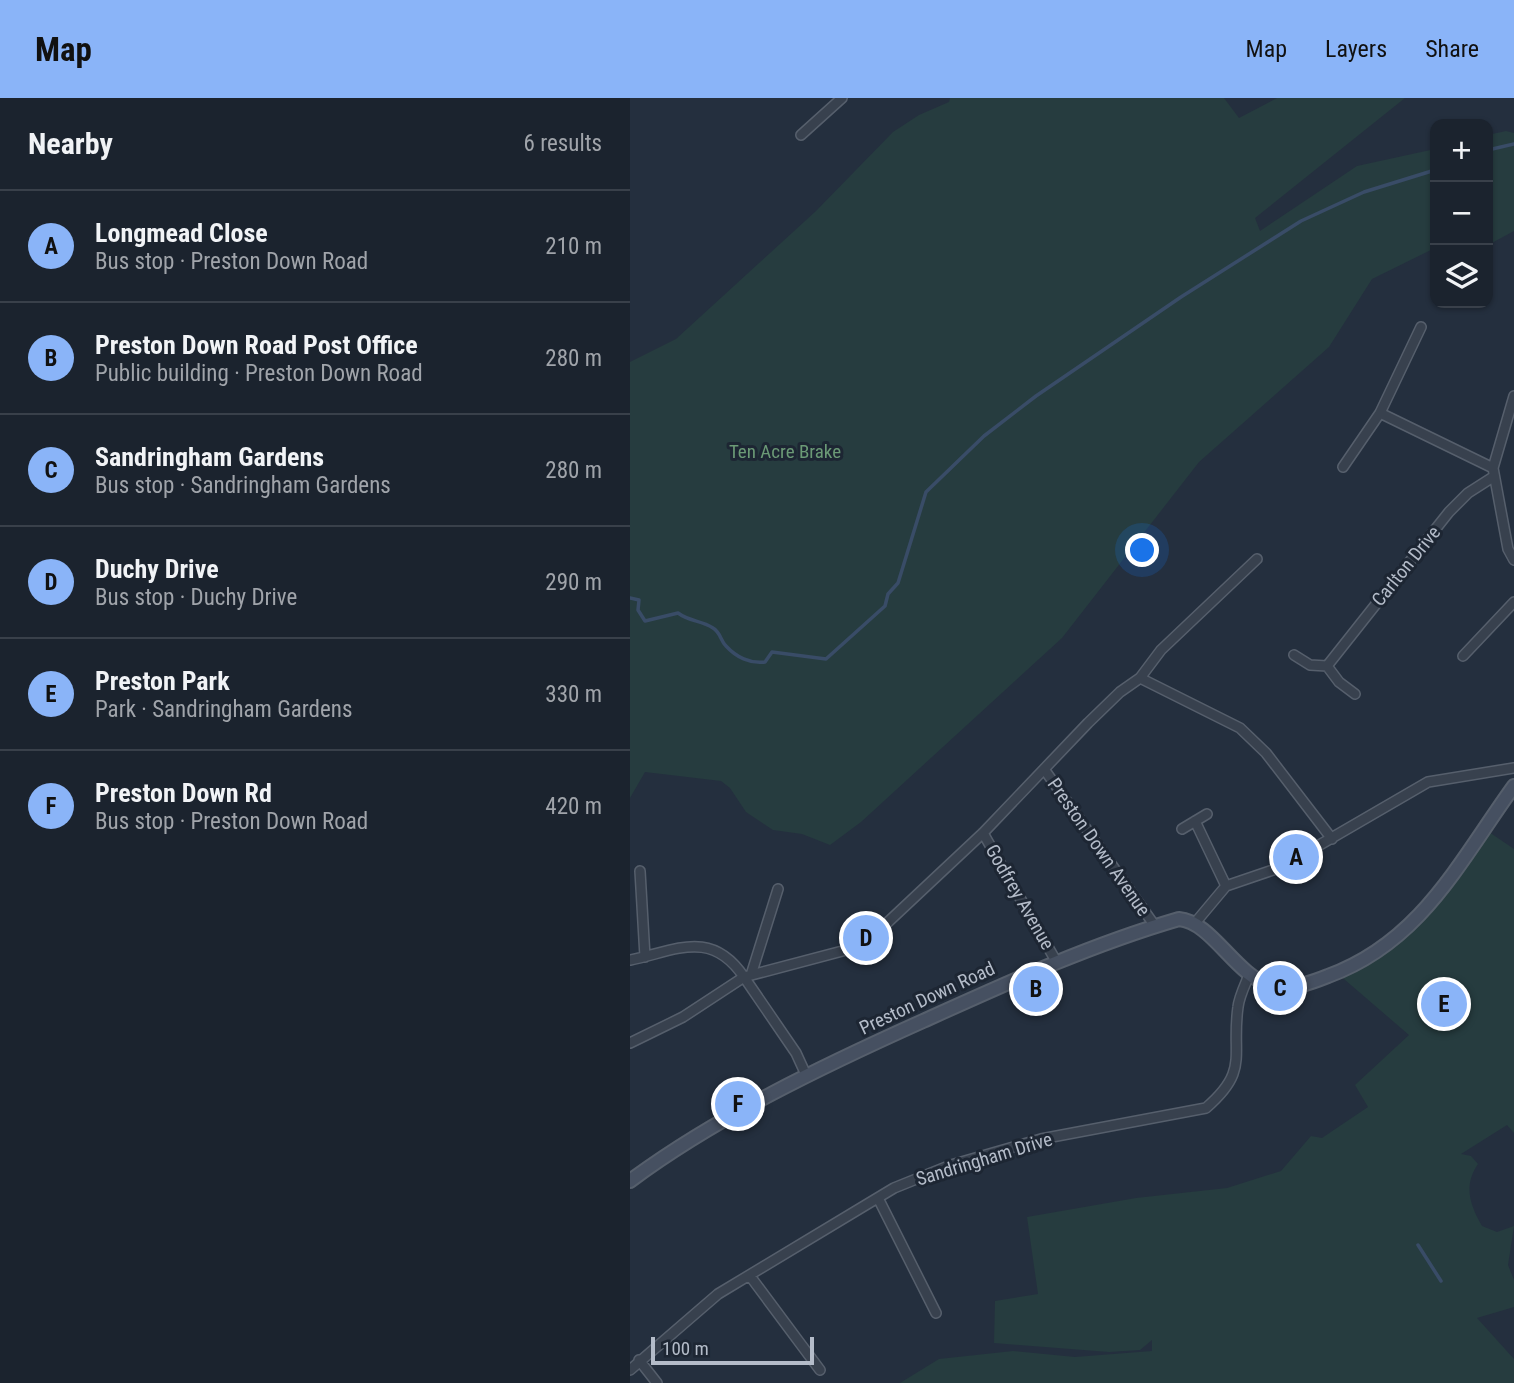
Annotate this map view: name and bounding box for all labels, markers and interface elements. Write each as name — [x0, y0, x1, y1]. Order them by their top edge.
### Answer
text: Map — [35, 30, 92, 69]
text: Map — [1246, 35, 1287, 63]
text: Layers — [1325, 35, 1387, 63]
text: Share — [1425, 35, 1479, 63]
map controls — [1430, 119, 1493, 308]
button: + — [1430, 119, 1493, 182]
text: Nearby — [28, 126, 113, 161]
text: 6 results — [524, 130, 602, 157]
button: − — [1430, 182, 1493, 245]
text: Longmead Close — [95, 218, 268, 248]
text: A — [44, 233, 58, 260]
text: 210 m — [545, 233, 602, 260]
button: layers — [1430, 245, 1493, 308]
text: Bus stop · Preston Down Road — [95, 248, 368, 275]
text: Preston Down Road Post Office — [95, 330, 418, 360]
text: B — [45, 345, 57, 372]
text: 280 m — [545, 345, 602, 372]
text: Public building · Preston Down Road — [95, 360, 423, 387]
park label: Ten Acre Brake — [729, 440, 841, 463]
text: Sandringham Gardens — [95, 442, 324, 472]
text: C — [44, 457, 58, 484]
text: 280 m — [545, 457, 602, 484]
text: Bus stop · Sandringham Gardens — [95, 472, 391, 499]
street label: Carlton Drive — [1367, 521, 1445, 611]
your location — [1125, 533, 1159, 567]
text: Duchy Drive — [95, 554, 219, 584]
text: D — [45, 569, 58, 596]
text: 290 m — [545, 569, 602, 596]
text: Bus stop · Duchy Drive — [95, 584, 297, 611]
text: Preston Park — [95, 666, 230, 696]
text: E — [45, 681, 57, 708]
text: 330 m — [545, 681, 602, 708]
text: Park · Sandringham Gardens — [95, 696, 352, 723]
street label: Preston Down Avenue — [1043, 774, 1155, 921]
text: Preston Down Rd — [95, 778, 272, 808]
text: F — [46, 793, 56, 820]
text: 420 m — [545, 793, 602, 820]
text: Bus stop · Preston Down Road — [95, 808, 368, 835]
pin: A — [1273, 831, 1319, 883]
street label: Godfrey Avenue — [981, 840, 1059, 954]
pin: D — [843, 912, 889, 964]
street label: Preston Down Road — [856, 957, 998, 1039]
pin: C — [1257, 962, 1303, 1014]
pin: B — [1013, 963, 1059, 1015]
pin: E — [1421, 978, 1467, 1030]
pin: F — [715, 1078, 761, 1130]
street label: Sandringham Drive — [913, 1127, 1055, 1191]
scale bar — [651, 1334, 814, 1366]
text: 100 m — [662, 1337, 709, 1360]

